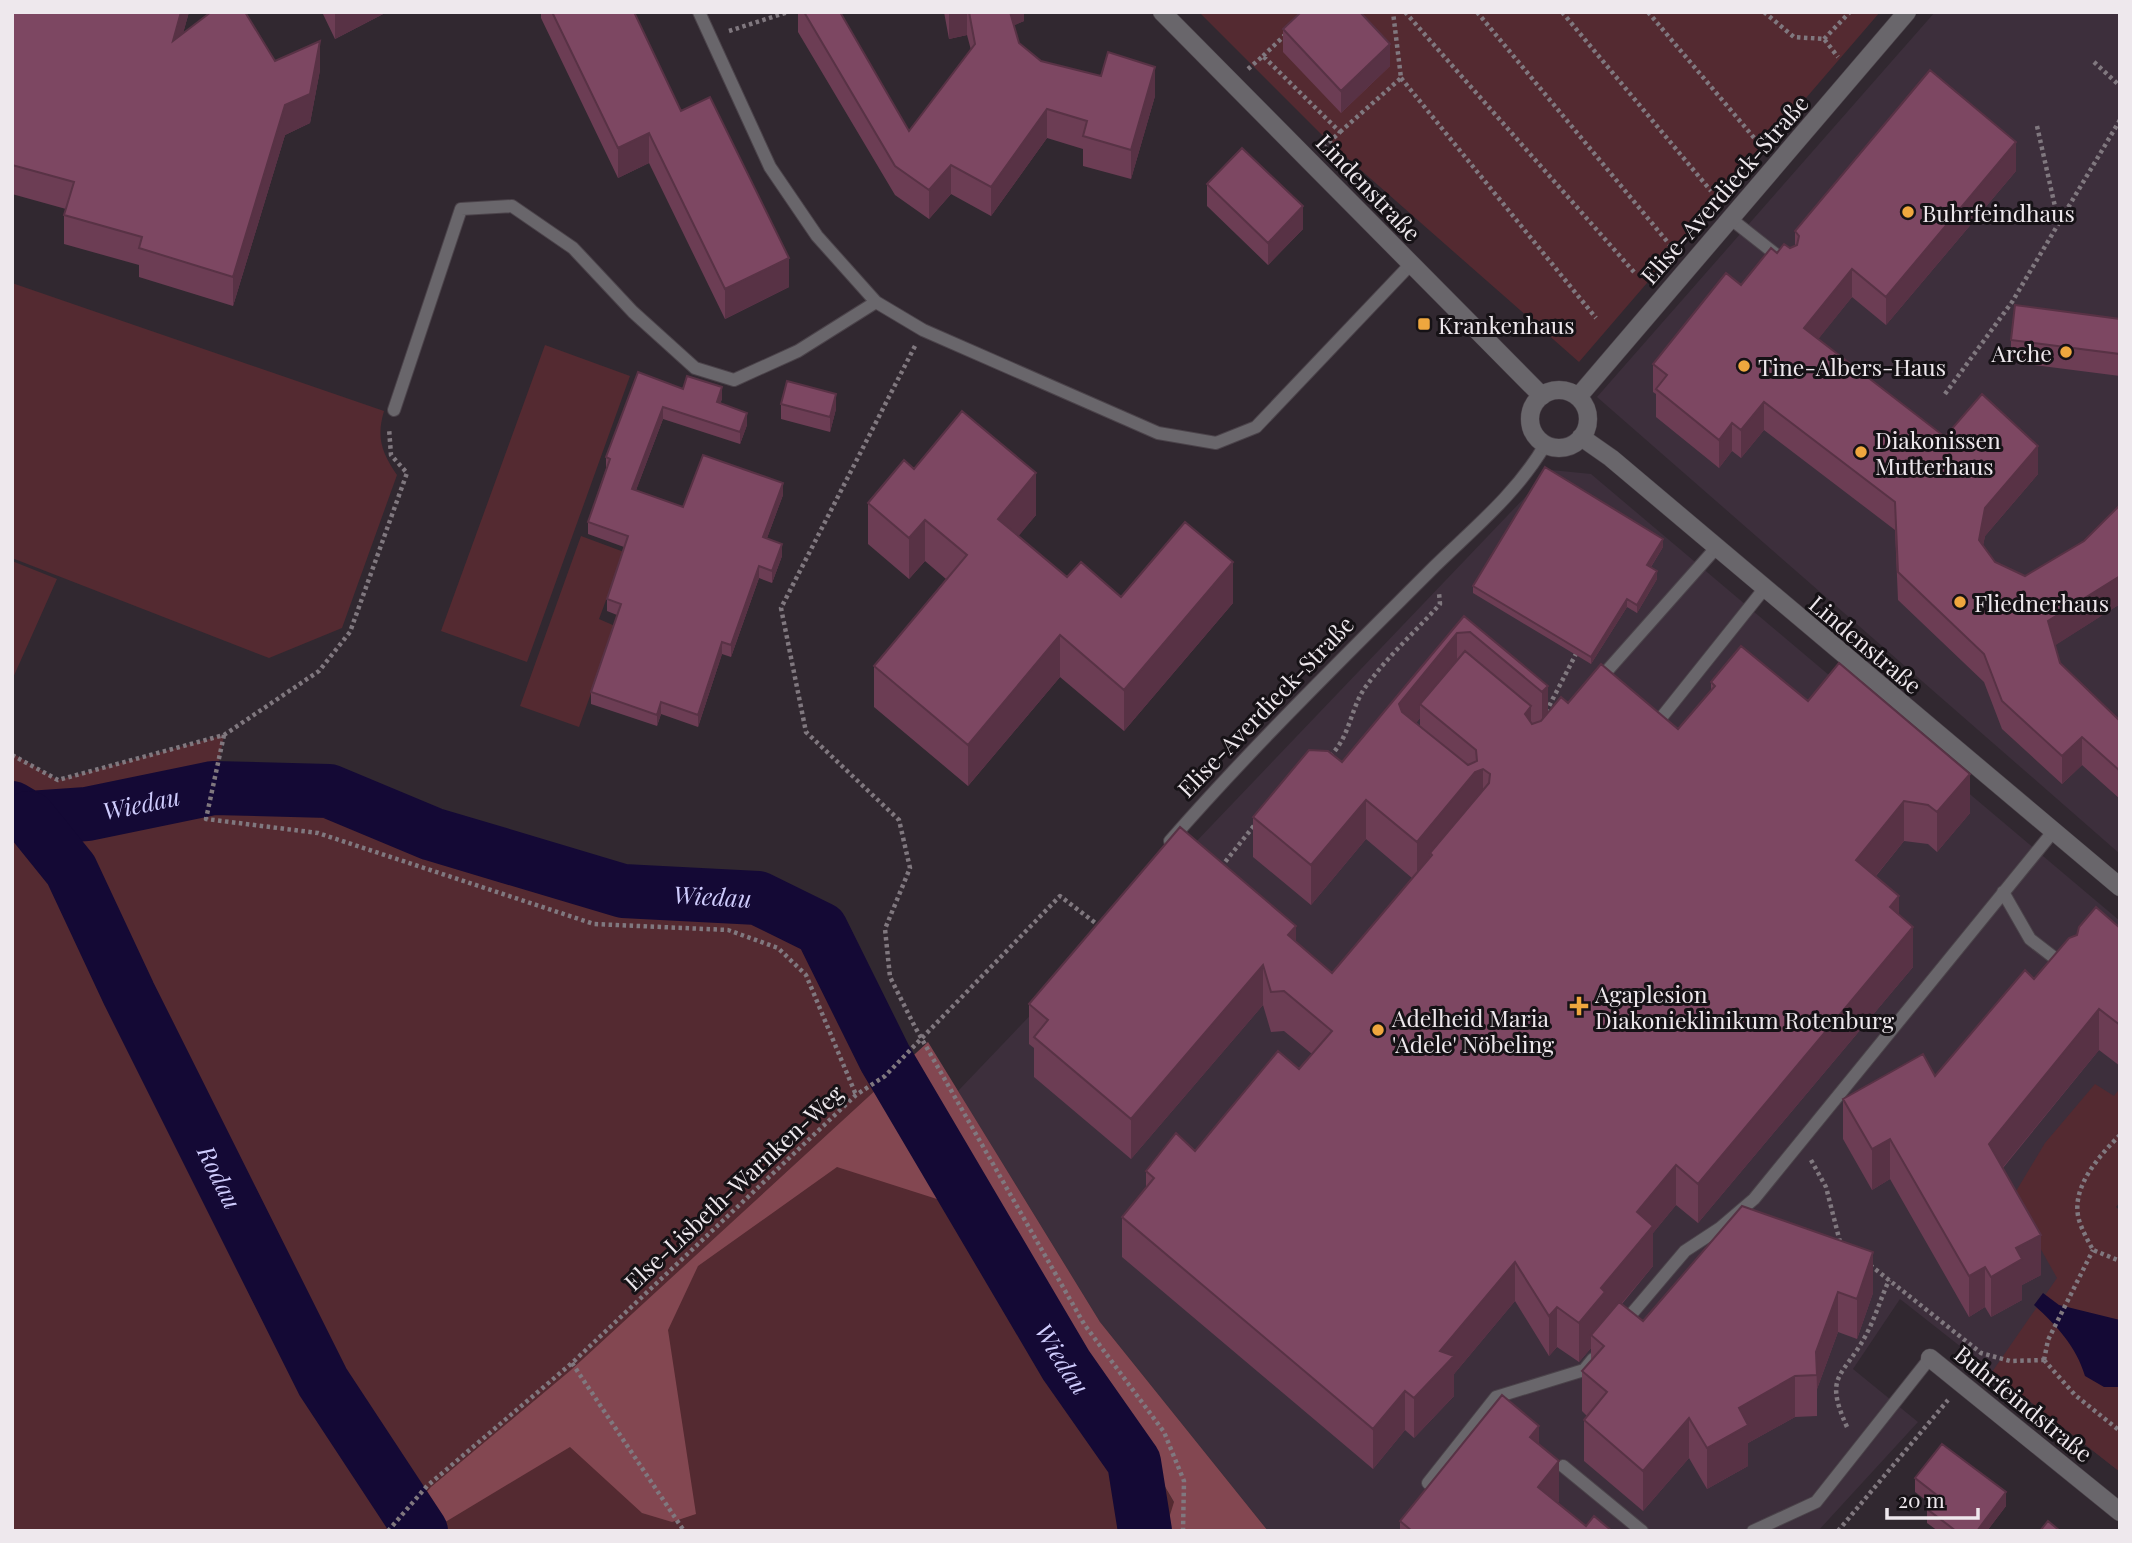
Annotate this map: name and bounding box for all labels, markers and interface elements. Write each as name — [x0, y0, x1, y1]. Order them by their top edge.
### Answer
street label: Elise-Averdieck-Straße — [1633, 88, 1815, 290]
street label: Lindenstraße — [1310, 127, 1428, 247]
place label: Buhrfeindhaus — [1922, 197, 2075, 228]
marker: Buhrfeindhaus — [1900, 204, 1916, 220]
place label: Krankenhaus — [1438, 309, 1574, 340]
marker: Krankenhaus — [1416, 316, 1432, 332]
place label: Arche — [1990, 337, 2052, 368]
marker: Arche — [2058, 344, 2074, 360]
place label: Tine-Albers-Haus — [1758, 351, 1946, 382]
marker: Tine-Albers-Haus — [1736, 358, 1752, 374]
place label: Diakonissen Mutterhaus — [1875, 424, 2001, 481]
marker: Diakonissen Mutterhaus — [1853, 444, 1869, 460]
place label: Fliednerhaus — [1974, 587, 2109, 618]
street label: Lindenstraße — [1803, 588, 1929, 700]
marker: Fliednerhaus — [1952, 594, 1968, 610]
street label: Elise-Averdieck-Straße — [1170, 609, 1360, 803]
water label: Wiedau — [99, 779, 183, 826]
water label: Wiedau — [672, 878, 752, 914]
place label: Agaplesion Diakonieklinikum Rotenburg — [1594, 978, 1894, 1035]
marker: Agaplesion Diakonieklinikum Rotenburg — [1569, 996, 1589, 1016]
place label: Adelheid Maria 'Adele' Nöbeling — [1391, 1002, 1554, 1059]
marker: Adelheid Maria 'Adele' Nöbeling — [1370, 1022, 1386, 1038]
street label: Else-Lisbeth-Warnken-Weg — [617, 1077, 849, 1297]
water label: Rodau — [191, 1139, 250, 1214]
water label: Wiedau — [1029, 1317, 1097, 1400]
street label: Buhrfeindstraße — [1948, 1338, 2100, 1468]
scale bar — [1887, 1476, 1978, 1520]
text: 20 m — [1898, 1485, 1945, 1513]

